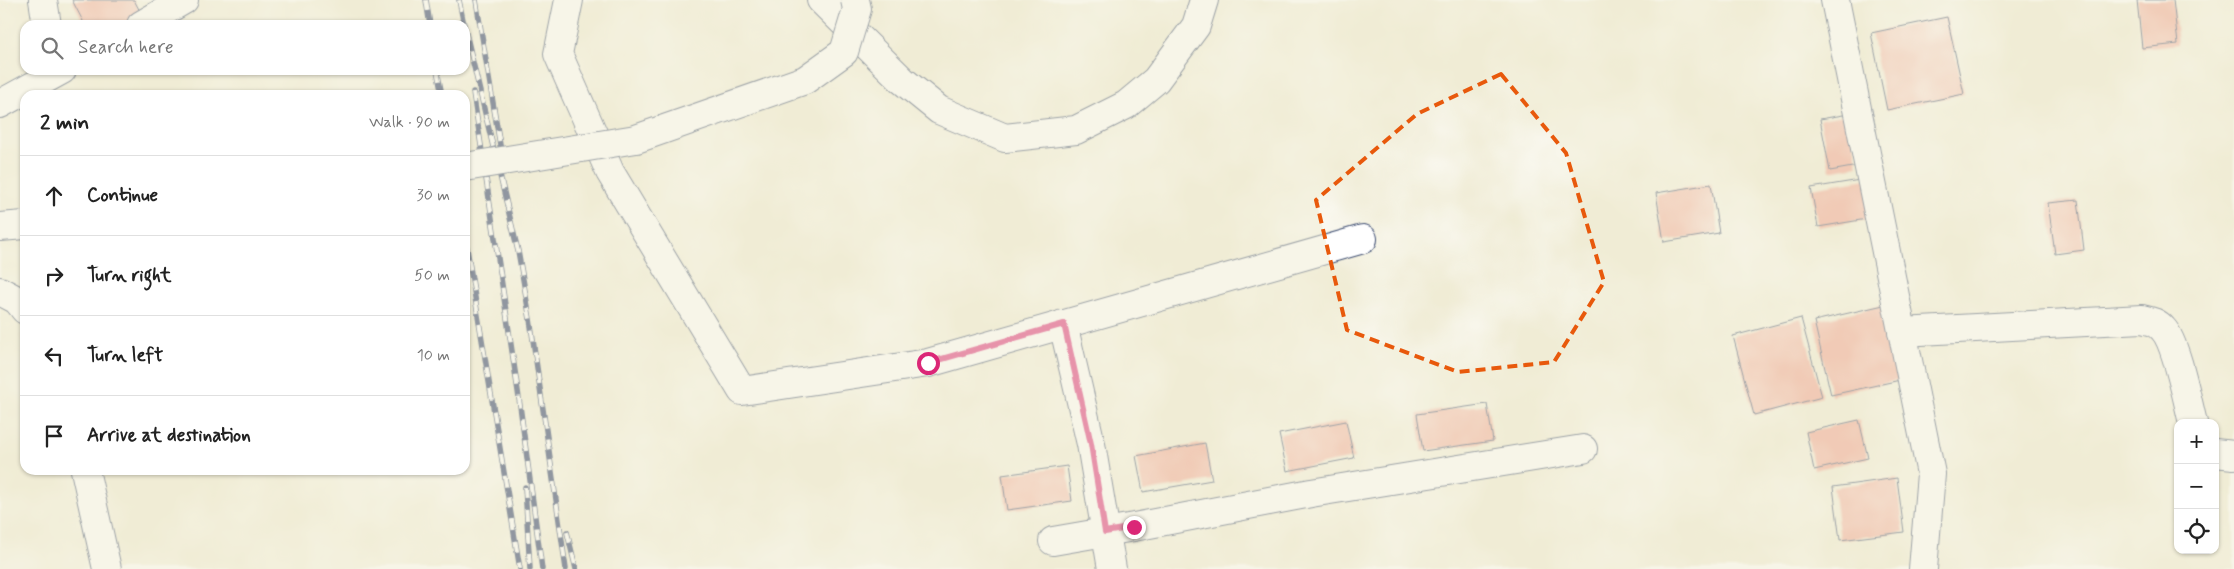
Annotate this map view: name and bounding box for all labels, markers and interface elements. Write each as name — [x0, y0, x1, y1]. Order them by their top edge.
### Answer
search box — [20, 20, 470, 75]
icon: search — [38, 34, 66, 62]
text: Search here — [78, 35, 174, 60]
text: 2 min — [40, 109, 89, 137]
text: Walk · 90 m — [369, 112, 450, 133]
icon: ahead — [40, 182, 68, 210]
text: Continue — [87, 183, 158, 208]
text: 30 m — [417, 185, 450, 206]
icon: right — [40, 262, 68, 290]
text: Turn right — [87, 263, 171, 288]
text: 50 m — [414, 265, 450, 286]
icon: left — [40, 342, 68, 370]
text: Turn left — [87, 343, 163, 368]
text: 10 m — [417, 345, 450, 366]
route start — [917, 352, 940, 375]
map controls — [2174, 419, 2219, 554]
button: + — [2174, 419, 2219, 464]
icon: arrive — [40, 422, 68, 450]
text: Arrive at destination — [87, 423, 251, 448]
button: − — [2174, 464, 2219, 509]
button: locate — [2174, 509, 2219, 554]
route end — [1123, 516, 1146, 539]

